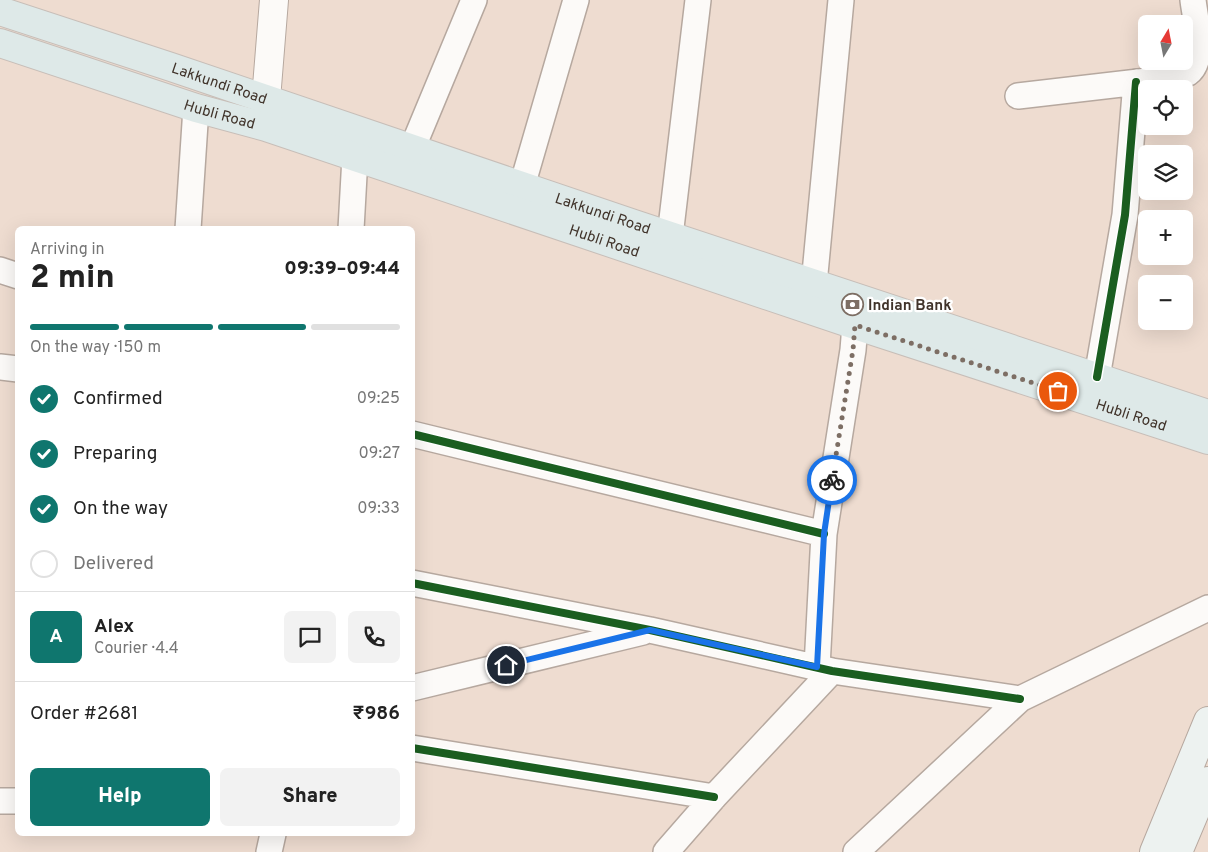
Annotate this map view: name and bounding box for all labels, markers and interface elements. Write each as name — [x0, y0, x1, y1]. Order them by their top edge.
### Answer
north arrow — [1138, 15, 1192, 70]
map controls — [1138, 15, 1193, 330]
street label: Lakkundi Road — [169, 60, 269, 110]
button: locate — [1138, 80, 1193, 135]
street label: Hubli Road — [181, 97, 257, 135]
button: layers — [1138, 145, 1193, 200]
street label: Lakkundi Road — [552, 190, 653, 240]
button: + — [1138, 210, 1193, 265]
street label: Hubli Road — [566, 221, 642, 263]
text: Arriving in — [30, 240, 105, 260]
text: 09:39–09:44 — [284, 257, 400, 281]
text: 2 min — [30, 259, 115, 299]
button: − — [1138, 275, 1193, 330]
bank icon: Indian Bank — [840, 293, 864, 317]
place label: Indian Bank — [868, 297, 952, 316]
text: On the way · 150 m — [30, 338, 161, 358]
pin — [1037, 370, 1079, 412]
icon: bag — [1044, 377, 1072, 405]
icon: check — [30, 385, 58, 413]
text: Confirmed — [73, 387, 163, 411]
text: 09:25 — [357, 389, 400, 409]
street label: Hubli Road — [1093, 396, 1169, 437]
icon: check — [30, 440, 58, 468]
text: Preparing — [73, 442, 157, 466]
text: 09:27 — [359, 444, 400, 464]
courier — [807, 455, 857, 505]
icon: bike — [818, 466, 846, 494]
icon: check — [30, 495, 58, 523]
text: On the way — [73, 497, 168, 521]
text: 09:33 — [357, 499, 400, 519]
text: Delivered — [73, 552, 154, 576]
button: chat — [284, 611, 336, 663]
button: phone — [348, 611, 400, 663]
text: Alex — [94, 615, 134, 639]
text: A — [49, 625, 63, 649]
text: Courier · 4.4 — [94, 639, 179, 659]
pin — [485, 644, 527, 686]
icon: home — [492, 651, 520, 679]
text: Order #2681 — [30, 702, 138, 726]
text: ₹986 — [352, 702, 400, 726]
button: Help — [30, 768, 210, 826]
button: Share — [220, 768, 400, 826]

